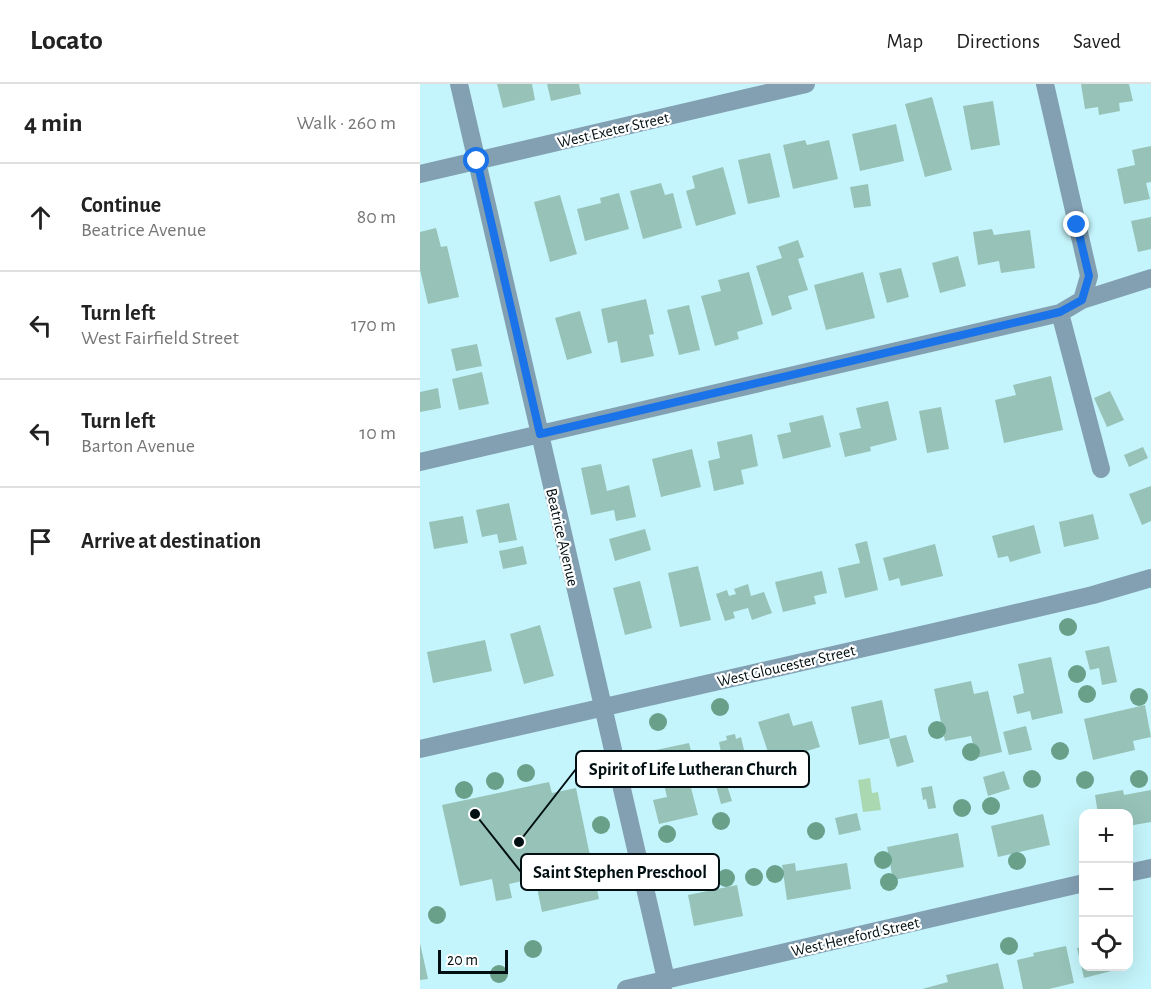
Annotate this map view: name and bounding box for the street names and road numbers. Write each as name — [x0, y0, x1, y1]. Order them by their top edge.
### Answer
street label: West Exeter Street — [556, 109, 671, 151]
street label: Beatrice Avenue — [543, 487, 581, 588]
street label: West Gloucester Street — [716, 642, 857, 690]
street label: West Hereford Street — [790, 914, 921, 960]

